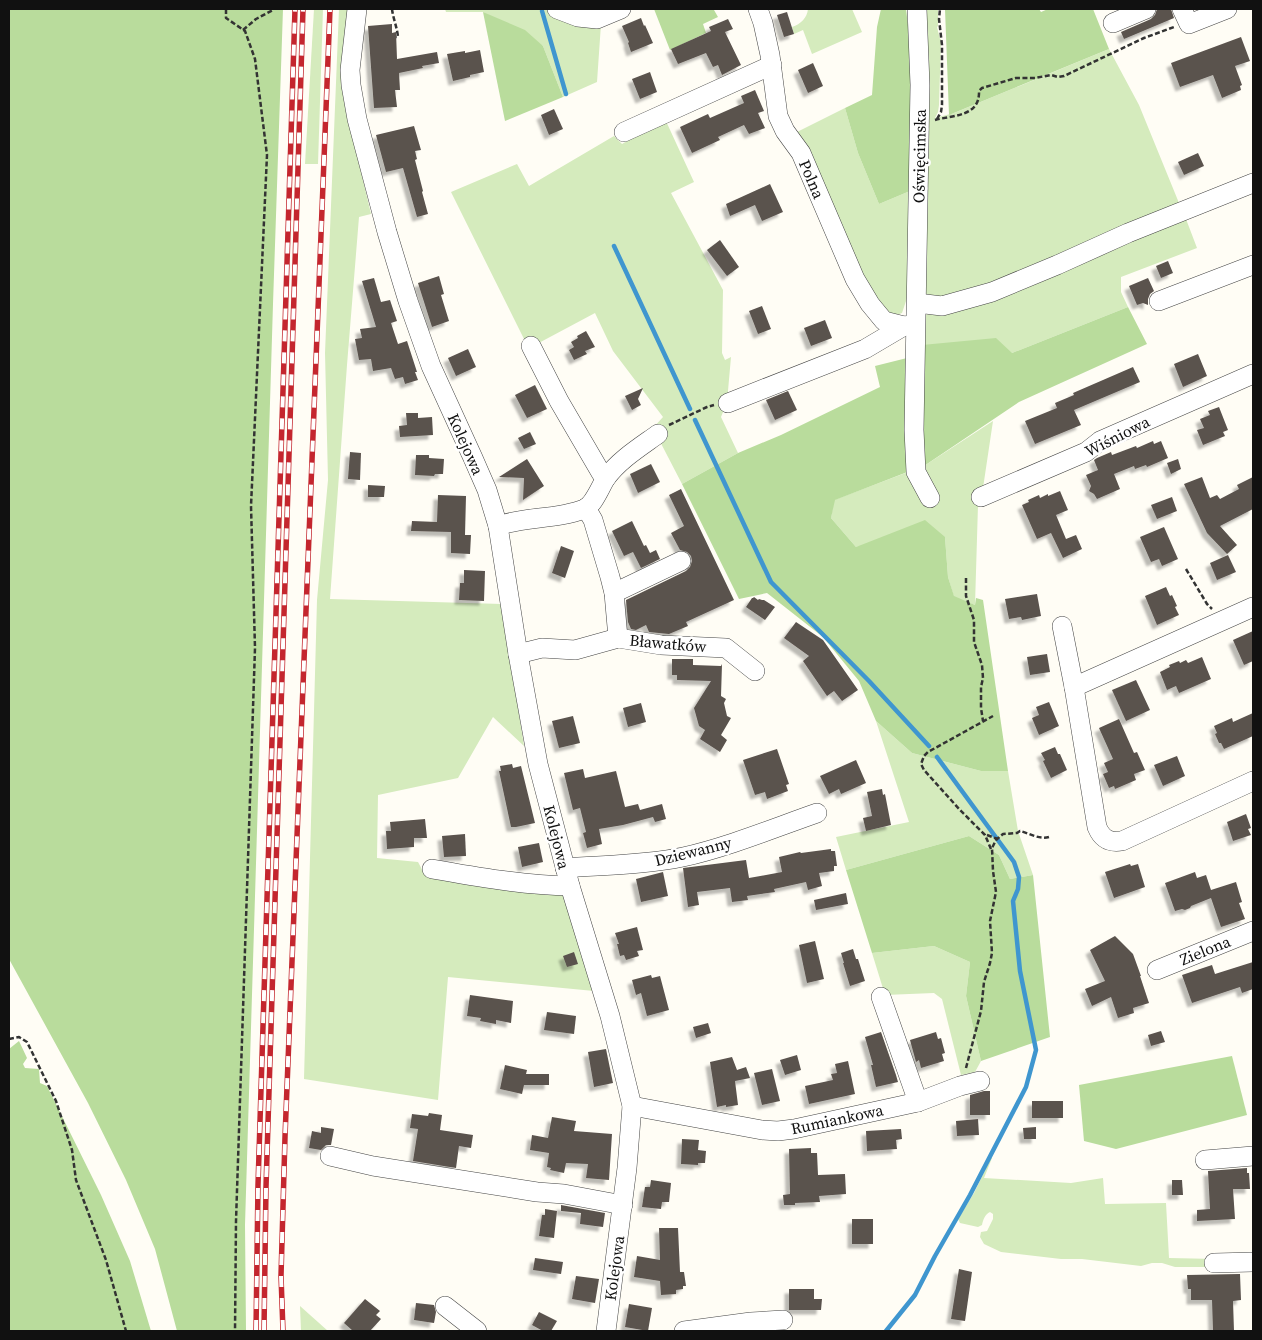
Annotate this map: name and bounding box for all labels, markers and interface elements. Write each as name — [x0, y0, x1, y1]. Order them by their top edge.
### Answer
street label: Oświęcimska — [907, 108, 931, 203]
street label: Polna — [794, 156, 830, 203]
street label: Kolejowa — [443, 410, 490, 479]
street label: Wiśniowa — [1081, 410, 1154, 462]
street label: Bławatków — [629, 629, 708, 657]
street label: Kolejowa — [538, 803, 576, 872]
street label: Dziewanny — [652, 831, 735, 871]
street label: Zielona — [1176, 930, 1234, 970]
street label: Rumiankowa — [789, 1098, 886, 1140]
street label: Kolejowa — [599, 1233, 630, 1302]

